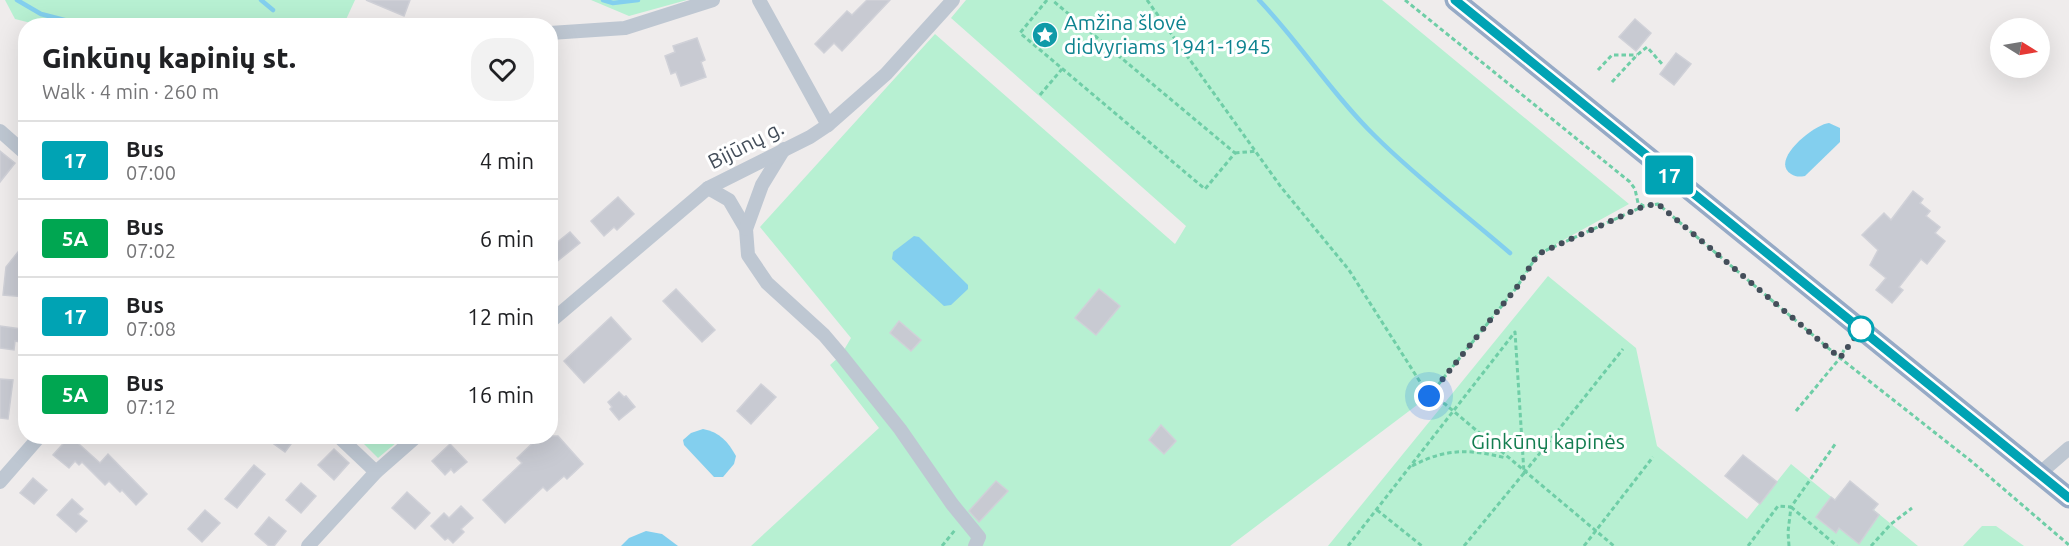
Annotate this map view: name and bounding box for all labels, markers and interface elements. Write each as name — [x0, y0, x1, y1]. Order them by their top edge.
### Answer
place label: Amžina šlovė didvyriams 1941-1945 — [1064, 10, 1271, 58]
north arrow — [1990, 18, 2050, 78]
map controls — [1990, 18, 2050, 78]
place icon: Amžina šlovė didvyriams 1941-1945 — [1030, 20, 1060, 50]
button: heart — [471, 38, 534, 101]
text: Ginkūnų kapinių st. — [42, 42, 296, 73]
text: Walk · 4 min · 260 m — [42, 80, 219, 103]
street label: Bijūnų g. — [704, 115, 787, 173]
text: Bus — [126, 136, 164, 161]
text: 17 — [63, 148, 87, 172]
text: 4 min — [480, 148, 534, 173]
line badge: 17 — [1642, 156, 1696, 195]
text: 07:00 — [126, 161, 176, 184]
text: 17 — [1657, 163, 1681, 187]
text: Bus — [126, 214, 164, 239]
text: 5A — [62, 226, 88, 250]
text: 6 min — [480, 226, 534, 251]
text: 07:02 — [126, 239, 176, 262]
text: Bus — [126, 292, 164, 317]
text: 17 — [63, 304, 87, 328]
text: 12 min — [467, 304, 534, 329]
unlabelled marker — [1848, 316, 1874, 342]
text: 07:08 — [126, 317, 176, 340]
text: Bus — [126, 370, 164, 395]
your location — [1414, 381, 1444, 411]
text: 5A — [62, 382, 88, 406]
text: 16 min — [467, 382, 534, 407]
text: 07:12 — [126, 395, 176, 418]
park label: Ginkūnų kapinės — [1471, 429, 1625, 453]

